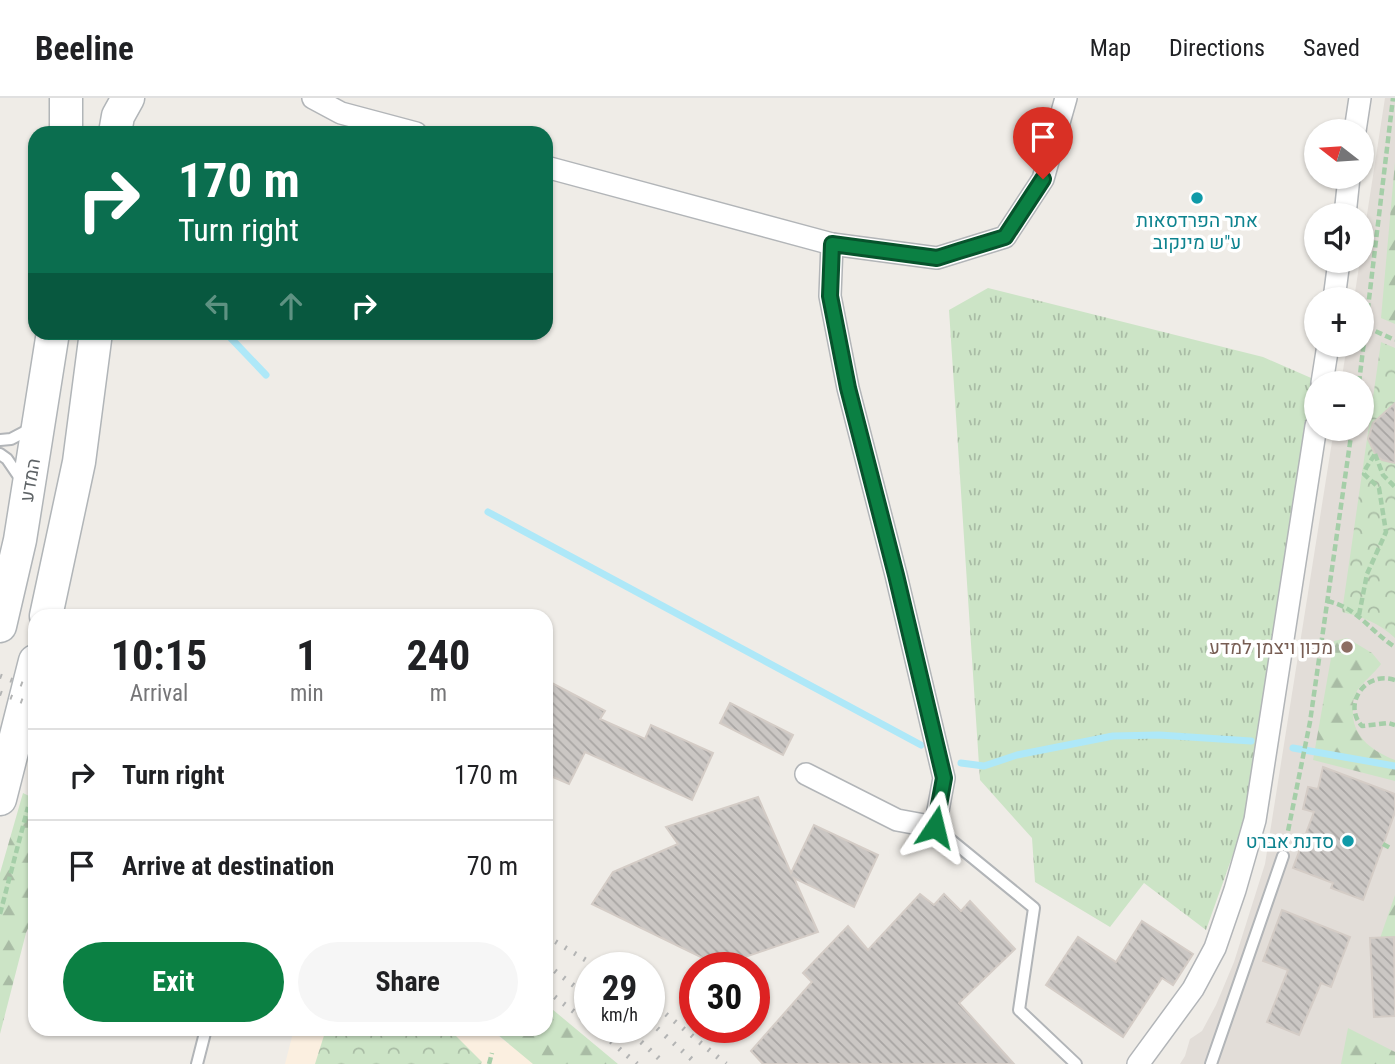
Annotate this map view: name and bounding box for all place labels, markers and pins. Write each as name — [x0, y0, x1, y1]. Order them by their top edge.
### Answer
pin — [1013, 107, 1073, 179]
marker: אתר הפרדסאות ע"ש מינקוב — [1189, 190, 1205, 206]
place label: אתר הפרדסאות ע"ש מינקוב — [1136, 209, 1258, 254]
place label: מכון ויצמן למדע — [1209, 636, 1333, 659]
marker: מכון ויצמן למדע — [1339, 639, 1355, 655]
place label: סדנת אברט — [1246, 830, 1334, 853]
marker: סדנת אברט — [1340, 833, 1356, 849]

